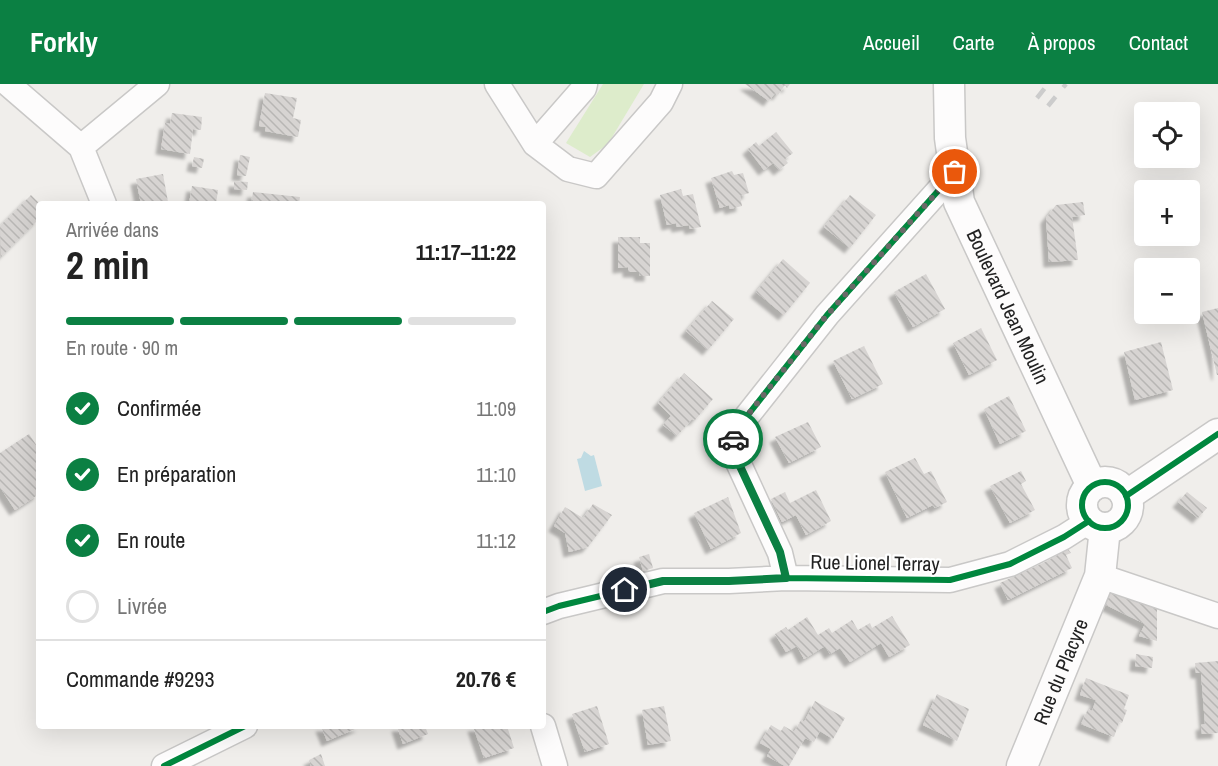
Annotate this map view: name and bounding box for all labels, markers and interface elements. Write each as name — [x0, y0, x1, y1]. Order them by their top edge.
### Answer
text: Forkly — [30, 23, 98, 61]
text: Accueil — [863, 28, 920, 57]
text: Carte — [953, 28, 995, 57]
text: À propos — [1028, 28, 1096, 57]
text: Contact — [1129, 28, 1188, 57]
map controls — [1134, 102, 1200, 324]
button: locate — [1134, 102, 1200, 168]
pin — [929, 146, 980, 197]
icon: bag — [938, 155, 971, 188]
button: + — [1134, 180, 1200, 246]
text: Arrivée dans — [66, 216, 159, 243]
street label: Boulevard Jean Moulin — [961, 225, 1056, 388]
text: 11:17–11:22 — [416, 237, 516, 267]
text: 2 min — [66, 239, 150, 291]
button: − — [1134, 258, 1200, 324]
text: En route · 90 m — [66, 334, 178, 361]
icon: check — [66, 392, 99, 425]
text: Confirmée — [117, 393, 201, 423]
text: 11:09 — [476, 395, 516, 422]
courier — [703, 409, 763, 469]
icon: car — [717, 423, 750, 456]
icon: check — [66, 458, 99, 491]
text: En préparation — [117, 459, 236, 489]
text: 11:10 — [476, 461, 516, 488]
icon: check — [66, 524, 99, 557]
text: En route — [117, 525, 185, 555]
text: 11:12 — [476, 527, 516, 554]
street label: Rue Lionel Terray — [810, 548, 941, 577]
pin — [599, 564, 650, 615]
icon: home — [608, 573, 641, 606]
text: Livrée — [117, 591, 167, 621]
street label: Rue du Placyre — [1026, 614, 1094, 728]
text: Commande #9293 — [66, 664, 214, 694]
text: 20.76 € — [456, 664, 516, 694]

